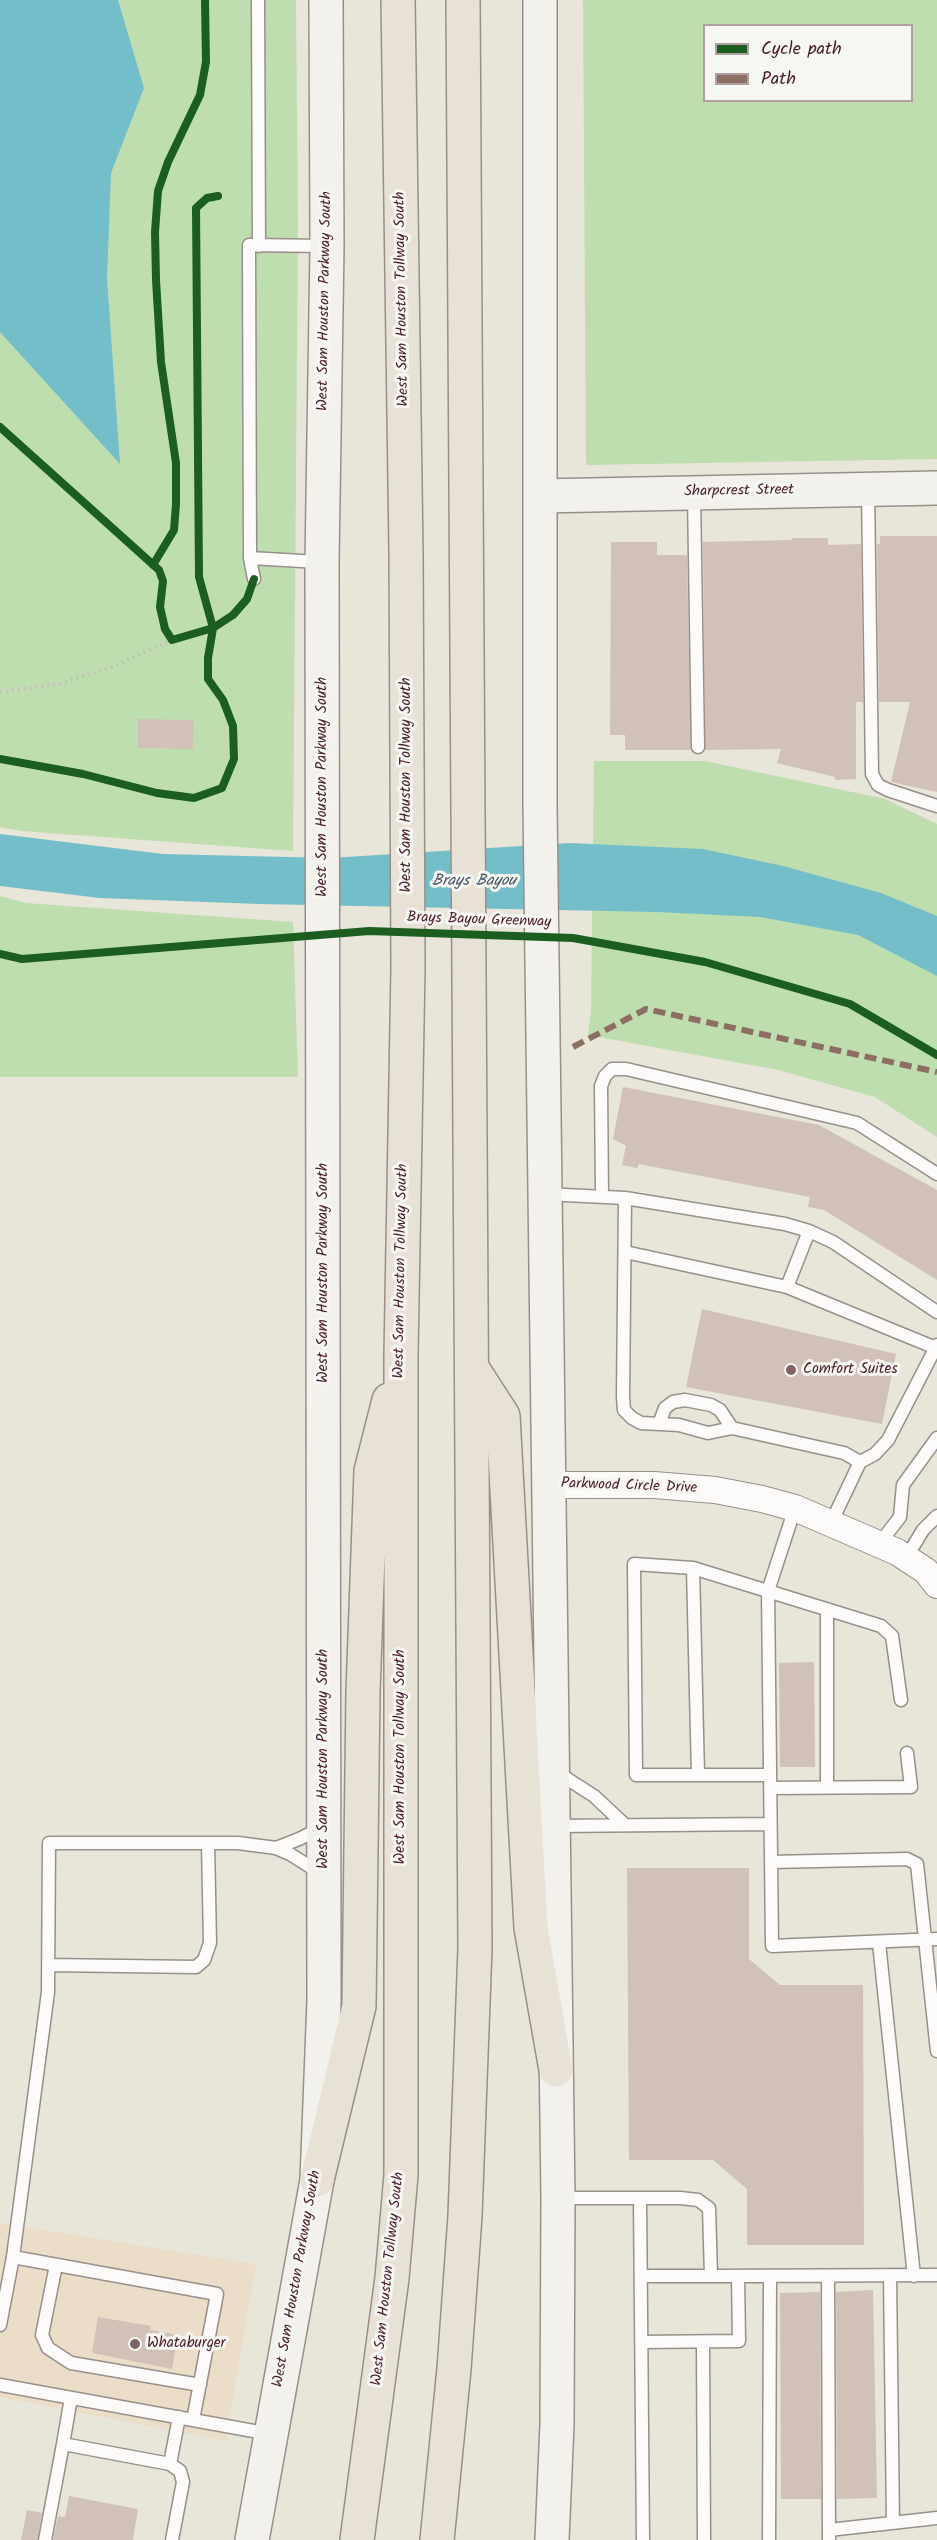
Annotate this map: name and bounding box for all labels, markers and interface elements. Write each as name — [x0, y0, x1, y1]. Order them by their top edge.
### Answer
legend — [703, 24, 913, 102]
text: Cycle path — [761, 35, 842, 64]
text: Path — [761, 65, 796, 94]
street label: West Sam Houston Parkway South — [315, 191, 337, 411]
street label: West Sam Houston Tollway South — [392, 191, 414, 407]
street label: Sharpcrest Street — [684, 482, 794, 502]
street label: West Sam Houston Parkway South — [314, 677, 332, 897]
street label: West Sam Houston Tollway South — [398, 678, 416, 892]
water label: Brays Bayou — [432, 872, 516, 892]
street label: Brays Bayou Greenway — [407, 909, 551, 933]
street label: West Sam Houston Parkway South — [315, 1163, 333, 1383]
street label: West Sam Houston Tollway South — [391, 1163, 413, 1379]
place label: Comfort Suites — [803, 1361, 898, 1379]
marker: Comfort Suites — [784, 1363, 798, 1377]
street label: Parkwood Circle Drive — [561, 1476, 697, 1498]
street label: West Sam Houston Parkway South — [315, 1649, 333, 1869]
street label: West Sam Houston Tollway South — [392, 1650, 410, 1864]
street label: West Sam Houston Parkway South — [270, 2169, 326, 2389]
street label: West Sam Houston Tollway South — [369, 2171, 409, 2387]
place label: Whataburger — [147, 2335, 226, 2353]
marker: Whataburger — [128, 2337, 142, 2351]

